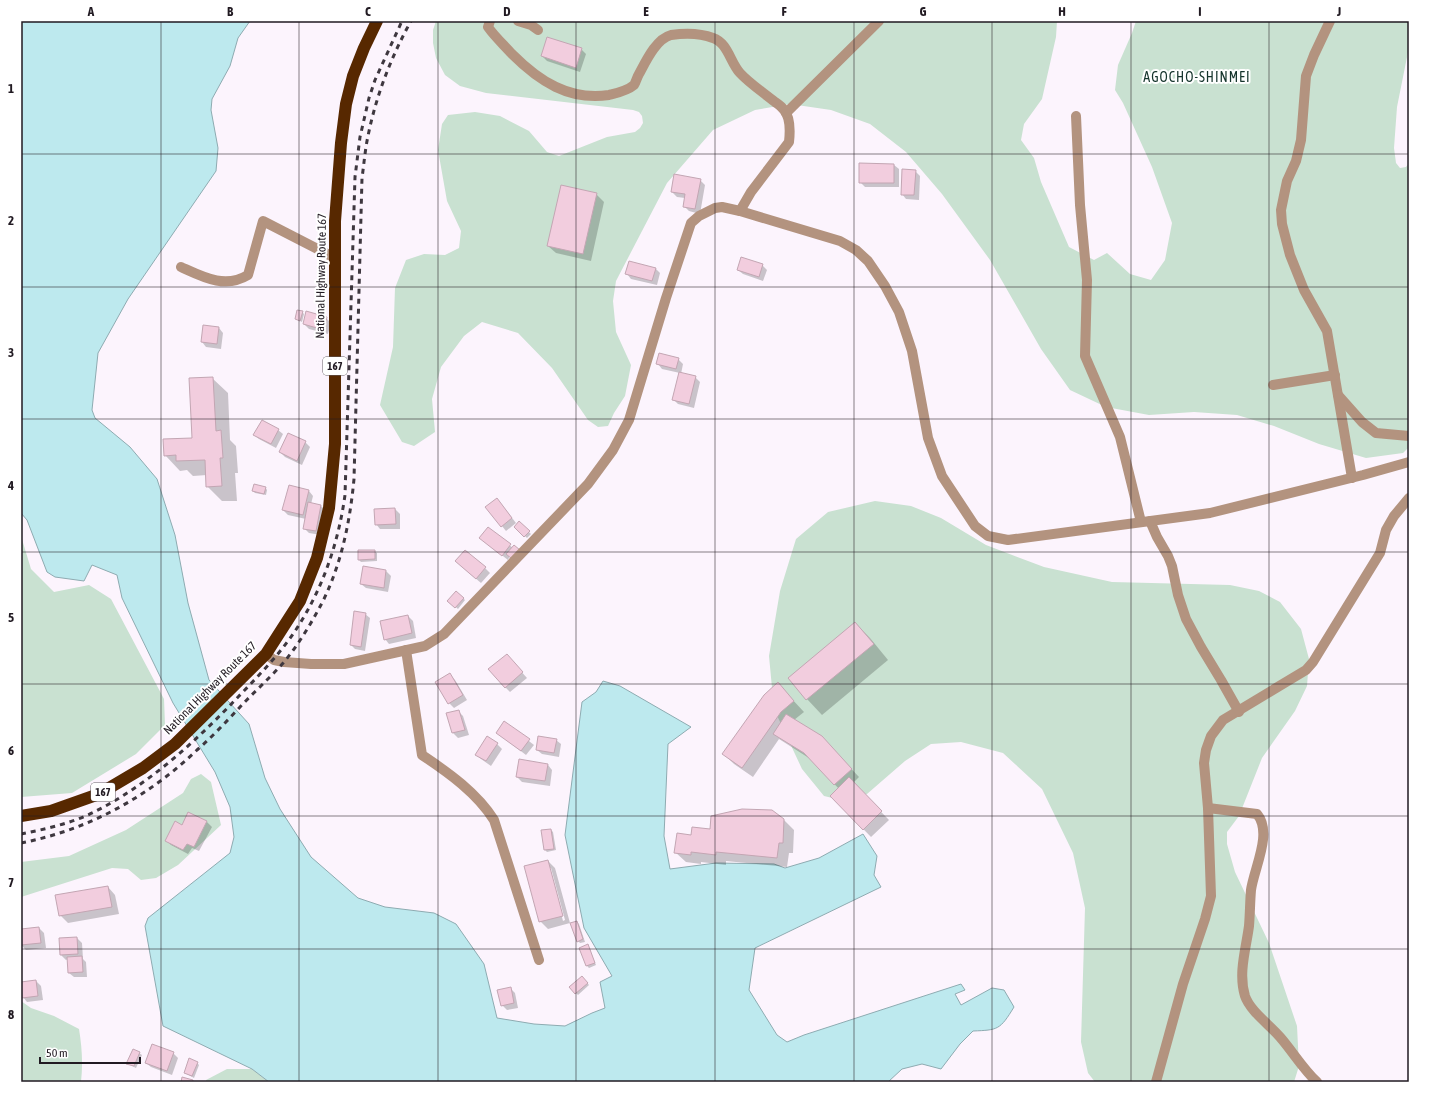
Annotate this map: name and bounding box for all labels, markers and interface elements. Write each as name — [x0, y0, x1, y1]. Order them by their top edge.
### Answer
text: A — [87, 4, 95, 19]
text: B — [227, 4, 234, 19]
text: C — [365, 4, 371, 19]
text: D — [503, 4, 511, 19]
text: E — [643, 4, 649, 19]
text: F — [781, 4, 787, 19]
text: G — [920, 4, 927, 19]
text: H — [1058, 4, 1066, 19]
text: I — [1198, 4, 1202, 19]
text: J — [1336, 4, 1341, 19]
district label: AGOCHO-SHINMEI — [1143, 69, 1251, 85]
text: 1 — [8, 81, 14, 96]
text: 2 — [8, 213, 14, 228]
street label: National Highway Route 167 — [313, 213, 329, 339]
text: 3 — [8, 345, 14, 360]
road number: 167 — [323, 357, 347, 375]
text: 4 — [7, 478, 14, 493]
text: 5 — [8, 610, 14, 625]
street label: National Highway Route 167 — [161, 638, 260, 737]
text: 6 — [8, 743, 14, 758]
road number: 167 — [91, 783, 115, 801]
text: 7 — [8, 875, 14, 890]
text: 8 — [8, 1007, 14, 1022]
scale bar — [40, 1039, 140, 1065]
text: 50 m — [46, 1046, 68, 1060]

